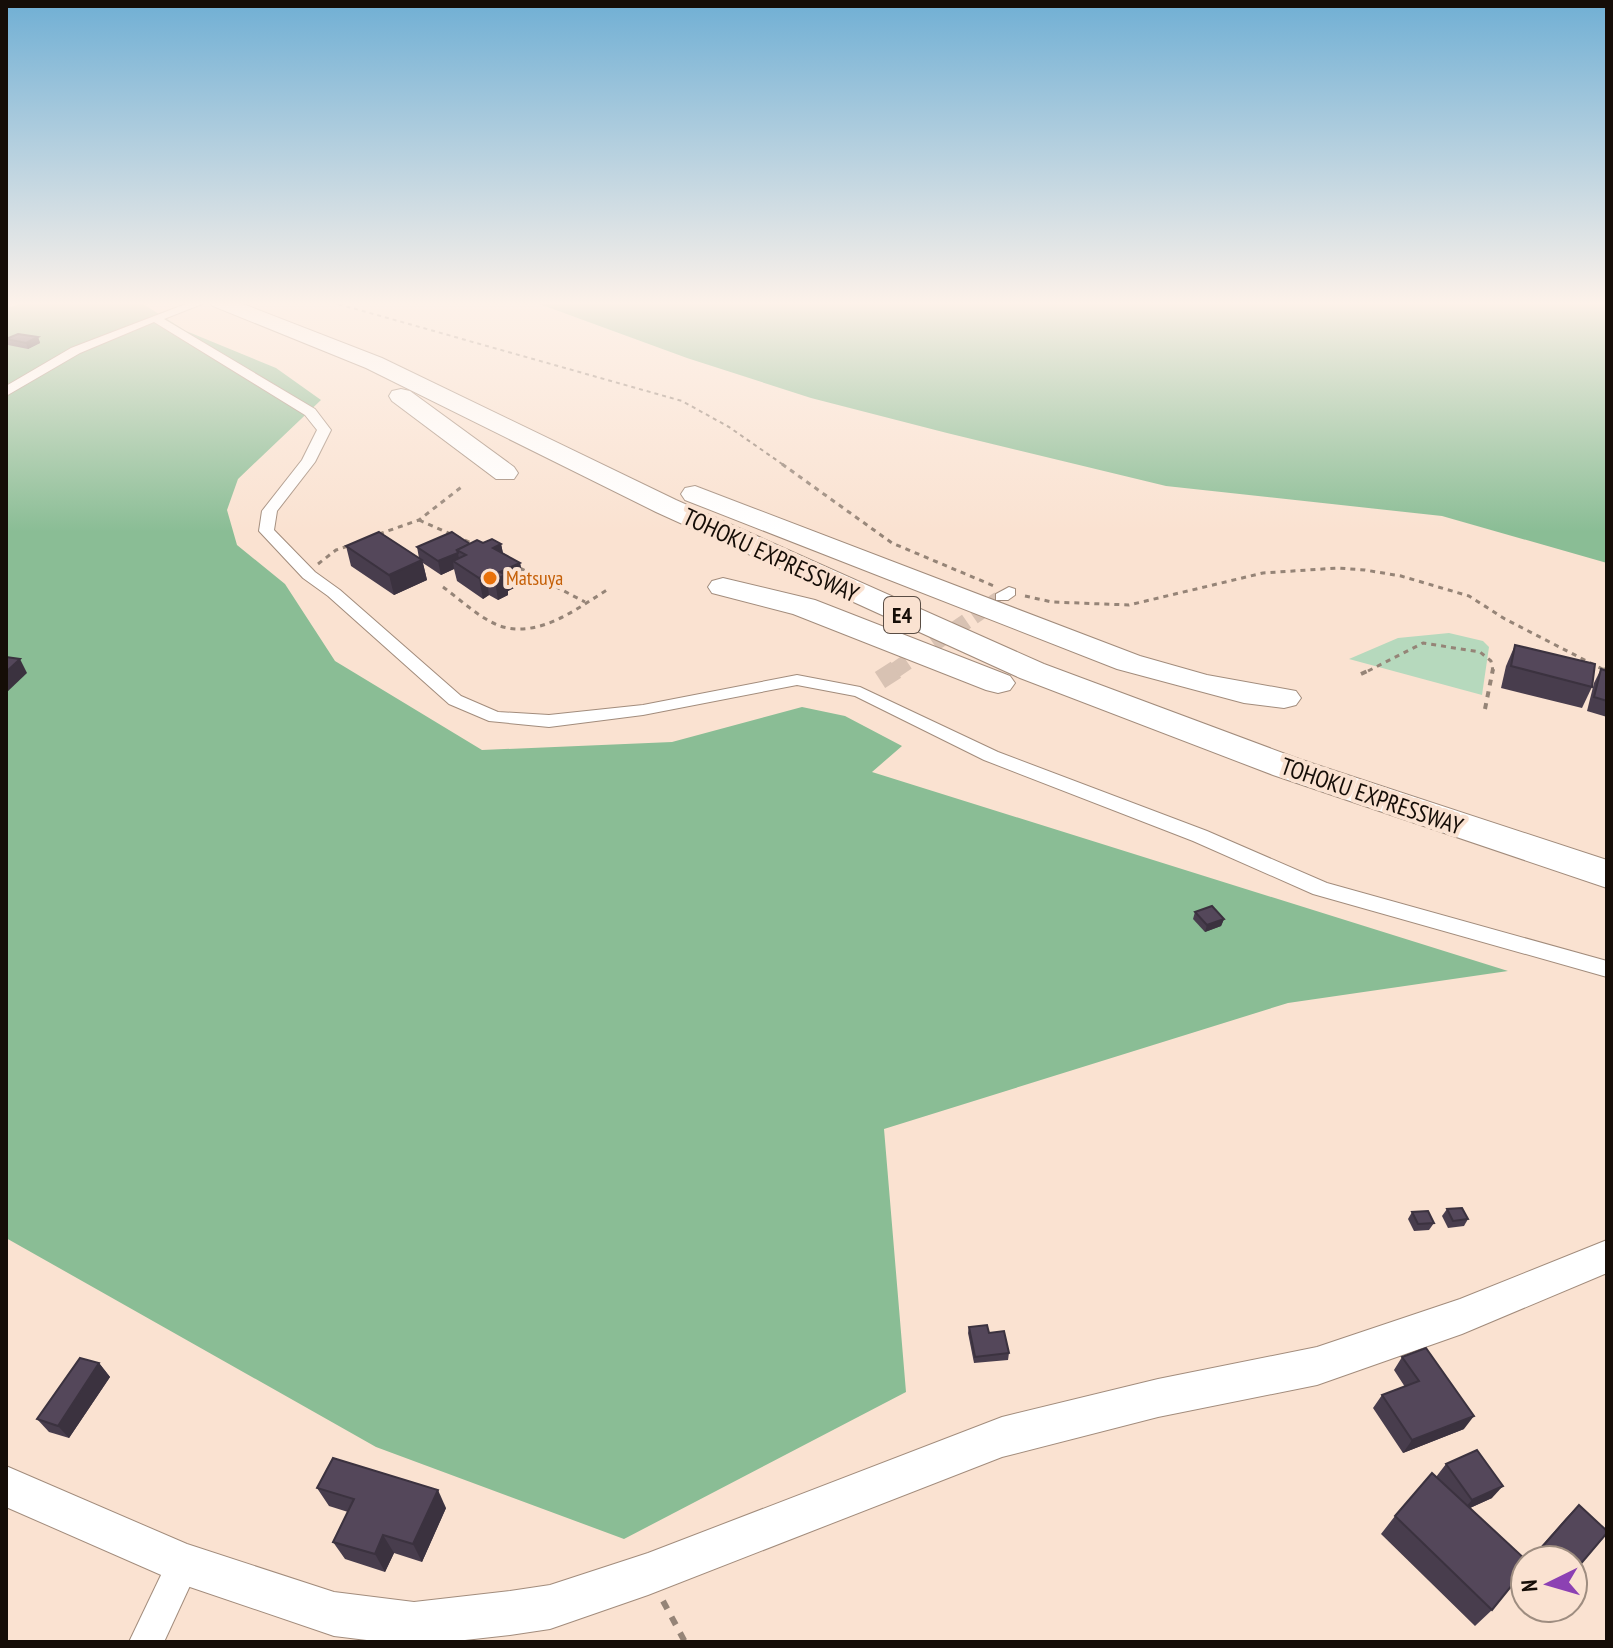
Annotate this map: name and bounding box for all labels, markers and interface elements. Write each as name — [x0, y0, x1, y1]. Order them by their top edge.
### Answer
street label: TOHOKU EXPRESSWAY — [678, 501, 864, 609]
place label: Matsuya — [506, 565, 563, 591]
marker: Matsuya — [481, 569, 499, 587]
road number: E4 — [884, 597, 920, 633]
street label: TOHOKU EXPRESSWAY — [1277, 750, 1467, 842]
north arrow — [1509, 1544, 1589, 1624]
text: N — [1515, 1579, 1544, 1593]

